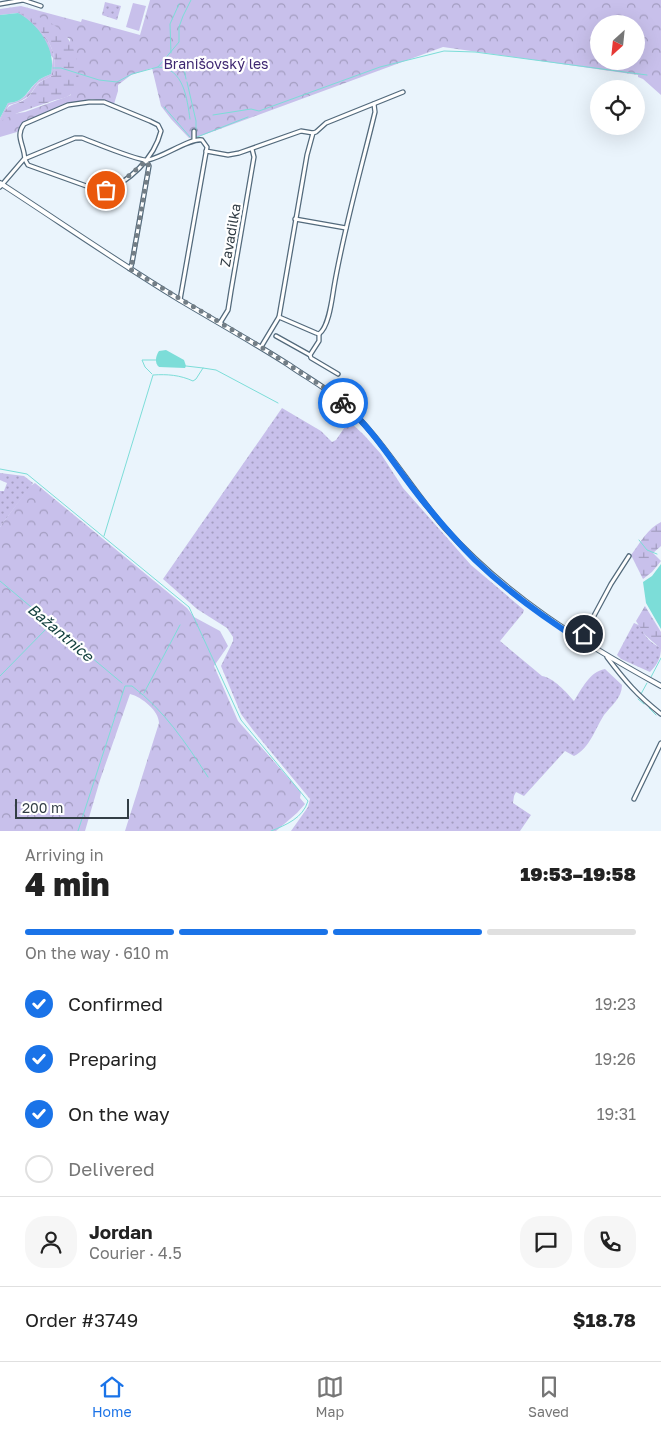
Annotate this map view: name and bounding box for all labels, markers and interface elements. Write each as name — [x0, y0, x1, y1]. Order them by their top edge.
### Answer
north arrow — [590, 15, 645, 70]
map controls — [590, 15, 645, 135]
park label: Branišovský les — [163, 55, 269, 72]
button: locate — [590, 80, 645, 135]
pin — [85, 169, 127, 211]
icon: bag — [92, 176, 120, 204]
street label: Zavadilka — [216, 202, 244, 268]
courier — [318, 378, 368, 428]
icon: bike — [329, 389, 357, 417]
water label: Bažantnice — [25, 599, 98, 665]
pin — [563, 613, 605, 655]
icon: home — [570, 620, 598, 648]
scale bar — [15, 796, 129, 819]
text: 200 m — [22, 799, 63, 816]
text: Arriving in — [25, 845, 104, 865]
text: 19:53–19:58 — [520, 862, 636, 885]
text: 4 min — [25, 865, 110, 903]
text: On the way · 610 m — [25, 943, 169, 963]
icon: check — [25, 990, 53, 1018]
text: Confirmed — [68, 992, 163, 1015]
text: 19:23 — [595, 994, 636, 1014]
icon: check — [25, 1045, 53, 1073]
text: Preparing — [68, 1047, 157, 1070]
text: 19:26 — [595, 1049, 636, 1069]
icon: check — [25, 1100, 53, 1128]
text: On the way — [68, 1102, 170, 1125]
text: 19:31 — [597, 1104, 636, 1124]
text: Delivered — [68, 1157, 155, 1180]
button: person — [25, 1216, 77, 1268]
button: chat — [520, 1216, 572, 1268]
button: phone — [584, 1216, 636, 1268]
text: Jordan — [89, 1220, 153, 1243]
text: Courier · 4.5 — [89, 1243, 182, 1263]
text: Order #3749 — [25, 1308, 138, 1331]
text: $18.78 — [573, 1308, 636, 1331]
tab: Home — [92, 1373, 132, 1420]
tab: Map — [316, 1373, 344, 1420]
tab: Saved — [528, 1373, 569, 1420]

